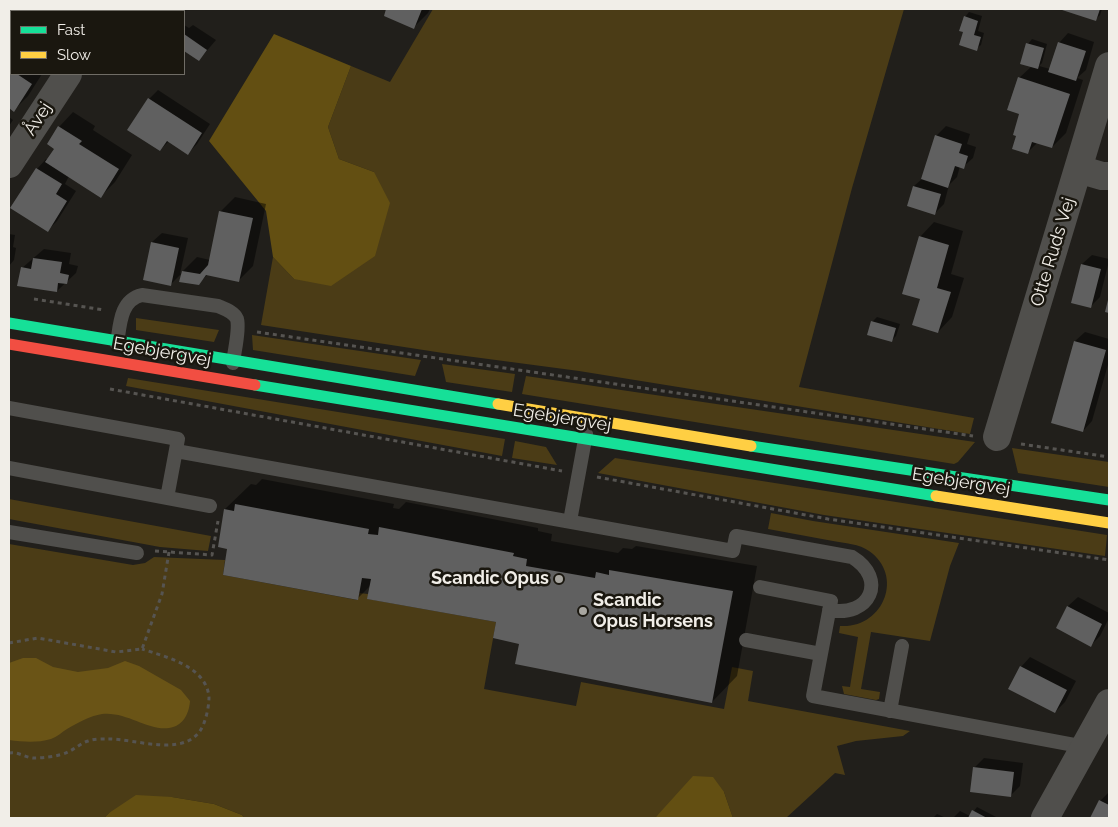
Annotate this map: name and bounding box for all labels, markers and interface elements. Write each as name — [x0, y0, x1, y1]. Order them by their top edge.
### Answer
legend — [10, 10, 185, 75]
text: Fast — [57, 21, 85, 39]
text: Slow — [57, 46, 91, 64]
street label: Åvej — [19, 98, 57, 140]
street label: Otte Ruds Vej — [1026, 195, 1080, 309]
street label: Egebjergvej — [111, 333, 213, 371]
street label: Egebjergvej — [511, 400, 613, 436]
street label: Egebjergvej — [910, 464, 1012, 500]
place label: Scandic Opus — [431, 568, 549, 590]
marker: Scandic Opus — [553, 573, 565, 585]
place label: Scandic Opus Horsens — [593, 590, 713, 632]
marker: Scandic Opus Horsens — [577, 605, 589, 617]

